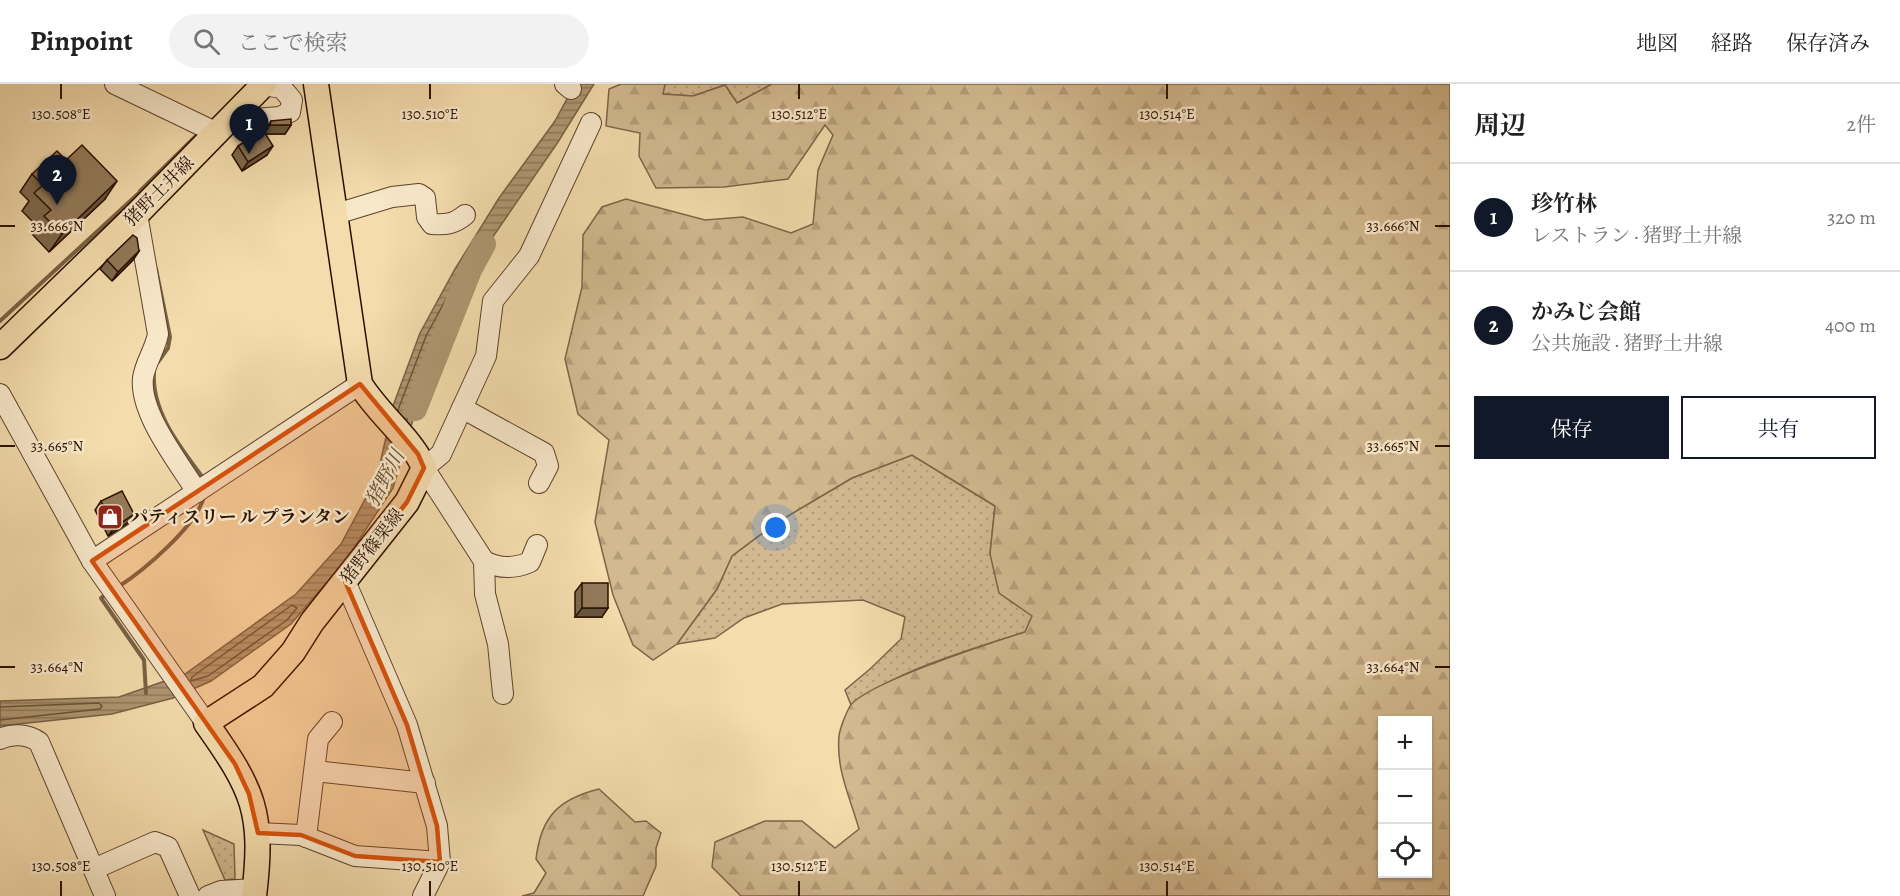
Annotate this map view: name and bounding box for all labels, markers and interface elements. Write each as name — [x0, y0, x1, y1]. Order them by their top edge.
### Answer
search box — [169, 14, 589, 68]
text: Pinpoint — [30, 22, 133, 60]
icon: search — [190, 25, 223, 58]
text: ここで検索 — [238, 28, 348, 58]
text: 地図 — [1636, 29, 1678, 57]
text: 経路 — [1711, 29, 1753, 57]
text: 保存済み — [1786, 29, 1870, 57]
text: 130.508°E — [31, 104, 91, 124]
pin: 1 — [230, 104, 268, 154]
text: 130.510°E — [402, 104, 458, 124]
text: 130.512°E — [771, 104, 827, 124]
text: 130.514°E — [1139, 104, 1195, 124]
text: 周辺 — [1474, 108, 1526, 143]
text: 2件 — [1847, 111, 1876, 138]
street label: 猪野土井線 — [119, 151, 199, 231]
pin: 2 — [38, 156, 76, 205]
text: 珍竹林 — [1531, 189, 1597, 219]
text: 1 — [1490, 204, 1497, 231]
text: 320 m — [1827, 204, 1876, 231]
text: 33.666°N — [30, 216, 84, 236]
text: 33.666°N — [1366, 216, 1420, 236]
text: レストラン · 猪野土井線 — [1531, 222, 1742, 249]
text: かみじ会館 — [1531, 297, 1641, 327]
text: 2 — [1489, 312, 1498, 339]
text: 400 m — [1825, 312, 1876, 339]
text: 公共施設 · 猪野土井線 — [1531, 330, 1723, 357]
button: 保存 — [1474, 396, 1669, 459]
button: 共有 — [1681, 396, 1876, 459]
text: 33.665°N — [31, 436, 84, 456]
text: 33.665°N — [1367, 436, 1420, 456]
water label: 猪野川 — [359, 443, 412, 511]
shop icon: パティスリー ル プランタン — [95, 502, 125, 532]
street label: 猪野篠栗線 — [335, 503, 409, 589]
place label: パティスリー ル プランタン — [130, 505, 350, 529]
your location — [761, 513, 790, 542]
text: 33.664°N — [30, 657, 84, 677]
text: 33.664°N — [1366, 657, 1420, 677]
map controls — [1378, 716, 1432, 878]
button: + — [1378, 716, 1432, 770]
button: − — [1378, 770, 1432, 824]
button: locate — [1378, 824, 1432, 878]
text: 130.508°E — [31, 856, 91, 876]
text: 130.510°E — [402, 856, 458, 876]
text: 130.512°E — [771, 856, 827, 876]
text: 130.514°E — [1139, 856, 1195, 876]

